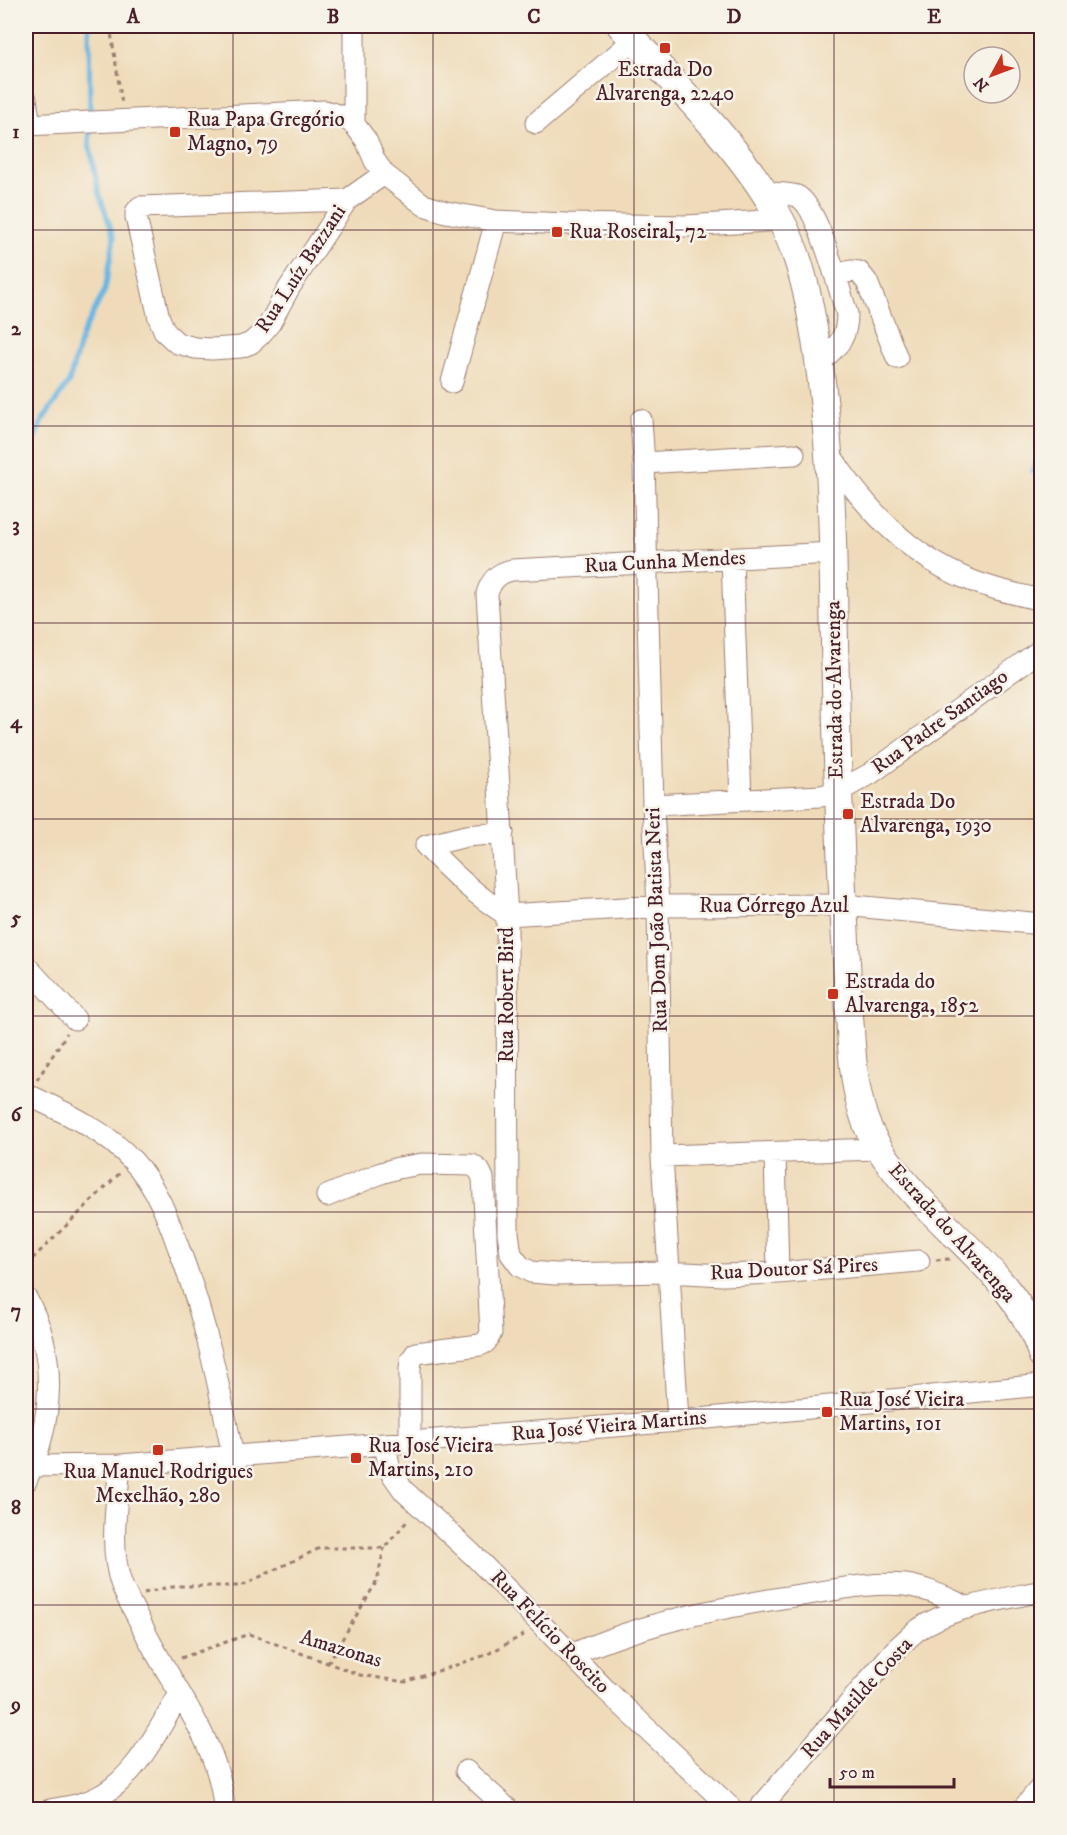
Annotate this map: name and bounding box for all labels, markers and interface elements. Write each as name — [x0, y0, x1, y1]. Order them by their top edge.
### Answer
text: A — [126, 5, 141, 30]
text: B — [327, 5, 339, 30]
text: C — [527, 5, 541, 30]
text: D — [727, 5, 742, 30]
text: E — [927, 5, 941, 30]
marker: Estrada Do Alvarenga, 2240 — [658, 41, 672, 55]
north arrow — [962, 45, 1022, 105]
place label: Estrada Do Alvarenga, 2240 — [596, 57, 734, 107]
text: N — [970, 73, 993, 96]
place label: Rua Papa Gregório Magno, 79 — [187, 107, 345, 157]
text: 1 — [12, 120, 20, 145]
marker: Rua Papa Gregório Magno, 79 — [168, 125, 182, 139]
street label: Rua Luíz Bazzani — [250, 200, 352, 338]
place label: Rua Roseiral, 72 — [569, 219, 707, 245]
marker: Rua Roseiral, 72 — [550, 225, 564, 239]
text: 2 — [11, 317, 22, 342]
text: 3 — [12, 513, 20, 538]
street label: Rua Cunha Mendes — [584, 545, 746, 579]
street label: Estrada do Alvarenga — [820, 600, 850, 780]
street label: Rua Padre Santiago — [867, 664, 1013, 780]
text: 4 — [10, 710, 23, 735]
place label: Estrada Do Alvarenga, 1930 — [860, 789, 992, 839]
street label: Rua Dom João Batista Neri — [640, 807, 674, 1033]
marker: Estrada Do Alvarenga, 1930 — [841, 807, 855, 821]
street label: Rua Córrego Azul — [699, 893, 850, 919]
text: 5 — [10, 906, 21, 931]
street label: Rua Robert Bird — [494, 926, 520, 1063]
place label: Estrada do Alvarenga, 1852 — [845, 969, 979, 1019]
marker: Estrada do Alvarenga, 1852 — [826, 987, 840, 1001]
text: 6 — [11, 1103, 23, 1128]
street label: Estrada do Alvarenga — [883, 1158, 1022, 1308]
street label: Rua Doutor Sá Pires — [709, 1252, 879, 1286]
text: 7 — [11, 1299, 21, 1324]
place label: Rua José Vieira Martins, 101 — [839, 1387, 964, 1437]
street label: Rua José Vieira Martins — [510, 1405, 708, 1447]
marker: Rua José Vieira Martins, 101 — [820, 1405, 834, 1419]
place label: Rua José Vieira Martins, 210 — [368, 1433, 493, 1483]
marker: Rua Manuel Rodrigues Mexelhão, 280 — [151, 1443, 165, 1457]
marker: Rua José Vieira Martins, 210 — [349, 1451, 363, 1465]
place label: Rua Manuel Rodrigues Mexelhão, 280 — [63, 1459, 253, 1509]
text: 8 — [11, 1496, 21, 1521]
street label: Rua Felício Roscito — [484, 1565, 616, 1699]
street label: Amazonas — [297, 1624, 385, 1674]
street label: Rua Matilde Costa — [796, 1632, 918, 1764]
text: 9 — [9, 1693, 21, 1718]
scale bar — [830, 1751, 954, 1789]
text: 50 m — [839, 1762, 875, 1784]

